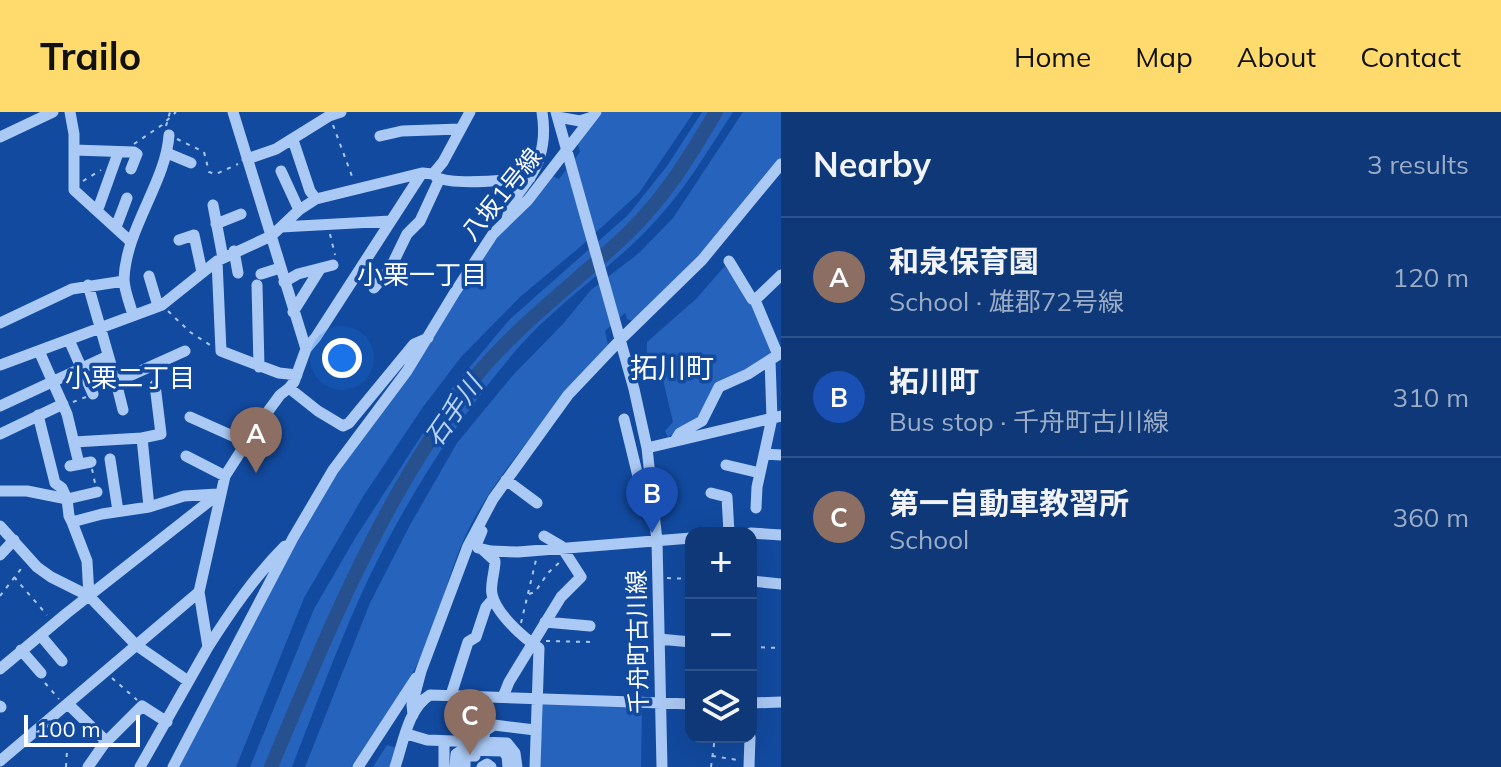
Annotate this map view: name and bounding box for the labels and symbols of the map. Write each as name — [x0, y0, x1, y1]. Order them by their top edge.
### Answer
street label: 八坂1号線 — [455, 142, 547, 246]
district label: 小栗一丁目 — [357, 258, 487, 291]
your location — [322, 338, 362, 378]
district label: 拓川町 — [630, 350, 714, 385]
district label: 小栗二丁目 — [65, 361, 195, 394]
water label: 石手川 — [417, 367, 491, 452]
pin: A — [230, 407, 282, 473]
pin: B — [626, 467, 678, 533]
street label: 千舟町古川線 — [621, 570, 653, 714]
pin: C — [444, 689, 496, 755]
scale bar — [24, 711, 140, 747]

